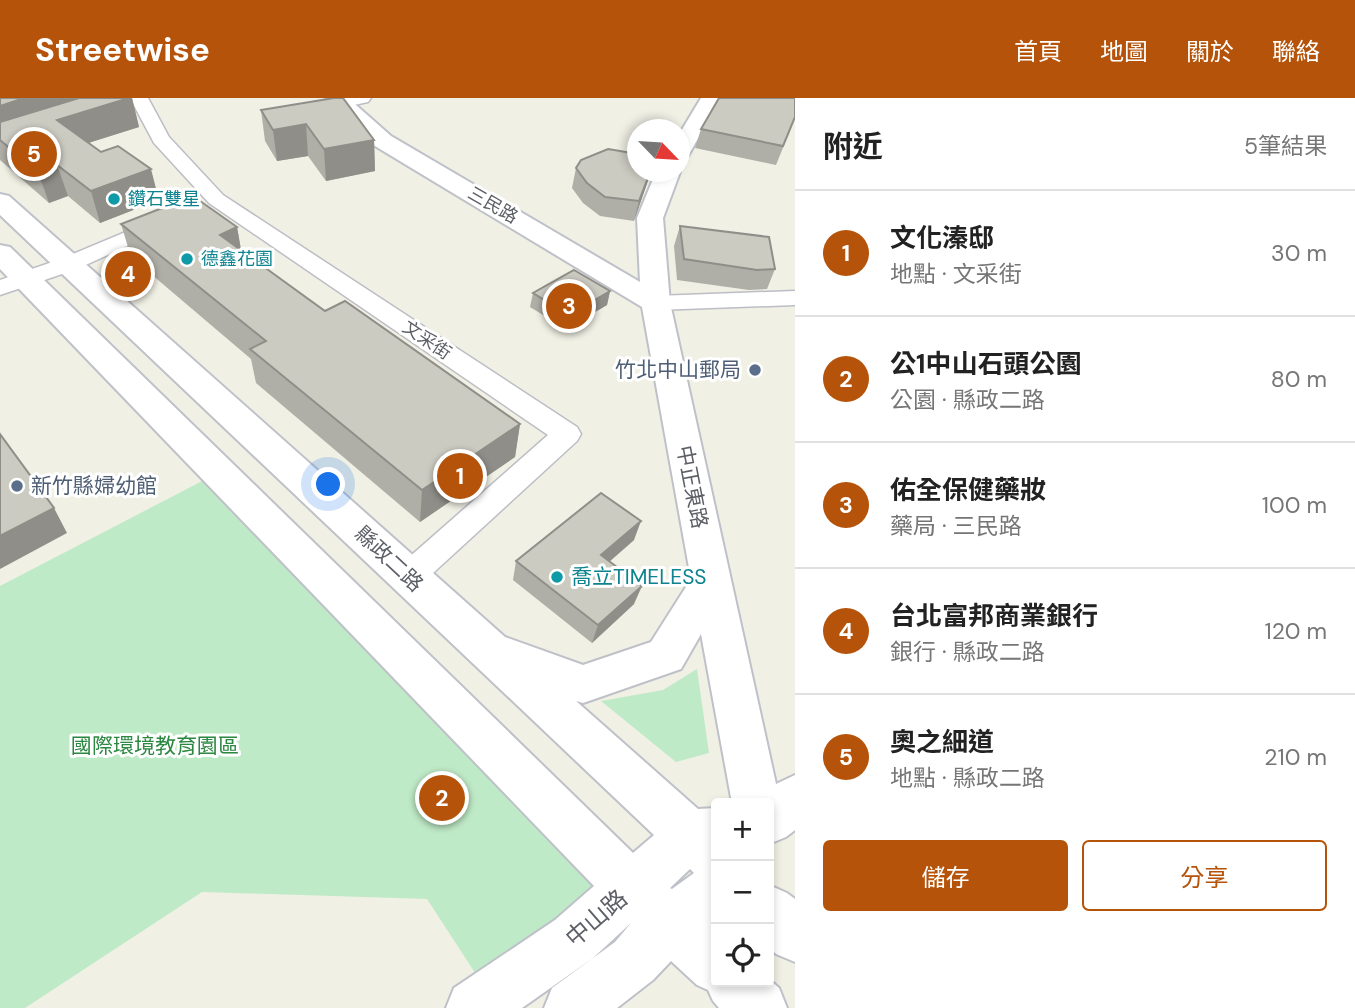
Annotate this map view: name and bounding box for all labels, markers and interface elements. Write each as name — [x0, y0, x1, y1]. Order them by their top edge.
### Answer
text: Streetwise — [35, 28, 210, 71]
text: 首頁 — [1014, 36, 1062, 67]
text: 地圖 — [1100, 36, 1148, 67]
text: 關於 — [1186, 36, 1234, 67]
text: 聯絡 — [1272, 36, 1320, 67]
north arrow — [627, 119, 690, 182]
text: 附近 — [823, 127, 883, 166]
pin: 5 — [11, 128, 57, 180]
text: 5筆結果 — [1244, 131, 1327, 161]
street label: 三民路 — [464, 181, 522, 229]
place label: 鑽石雙星 — [128, 187, 200, 211]
marker: 鑽石雙星 — [106, 191, 122, 207]
text: 文化溱邸 — [890, 221, 994, 255]
text: 1 — [842, 238, 850, 268]
text: 30 m — [1271, 238, 1327, 268]
place label: 德鑫花園 — [201, 247, 273, 271]
pin: 4 — [105, 248, 151, 300]
marker: 德鑫花園 — [179, 251, 195, 267]
text: 地點 · 文采街 — [890, 259, 1022, 289]
pin: 3 — [546, 280, 592, 332]
street label: 文采街 — [398, 315, 456, 365]
text: 公1中山石頭公園 — [890, 347, 1081, 381]
place label: 竹北中山郵局 — [615, 356, 741, 384]
marker: 竹北中山郵局 — [747, 362, 763, 378]
text: 2 — [839, 364, 853, 394]
text: 80 m — [1271, 364, 1327, 394]
text: 公園 · 縣政二路 — [890, 385, 1045, 415]
street label: 中正東路 — [670, 443, 714, 531]
pin: 1 — [437, 450, 483, 502]
your location — [311, 467, 345, 501]
place label: 新竹縣婦幼館 — [31, 472, 157, 500]
text: 佑全保健藥妝 — [890, 473, 1046, 507]
marker: 新竹縣婦幼館 — [9, 478, 25, 494]
text: 3 — [839, 490, 853, 520]
text: 100 m — [1262, 490, 1327, 520]
text: 藥局 · 三民路 — [890, 511, 1022, 541]
street label: 縣政二路 — [349, 520, 429, 598]
place label: 喬立TIMELESS — [571, 563, 707, 591]
marker: 喬立TIMELESS — [549, 569, 565, 585]
text: 台北富邦商業銀行 — [890, 599, 1098, 633]
text: 4 — [839, 616, 853, 646]
text: 120 m — [1264, 616, 1327, 646]
text: 銀行 · 縣政二路 — [890, 637, 1045, 667]
text: 奧之細道 — [890, 725, 994, 759]
park label: 國際環境教育園區 — [71, 732, 239, 760]
text: 5 — [839, 742, 853, 772]
text: 210 m — [1264, 742, 1327, 772]
text: 地點 · 縣政二路 — [890, 763, 1045, 793]
pin: 2 — [419, 772, 465, 824]
map controls — [711, 798, 774, 987]
button: + — [711, 798, 774, 861]
button: 儲存 — [823, 840, 1068, 911]
button: 分享 — [1082, 840, 1327, 911]
button: − — [711, 861, 774, 924]
street label: 中山路 — [559, 883, 633, 953]
button: locate — [711, 924, 774, 987]

